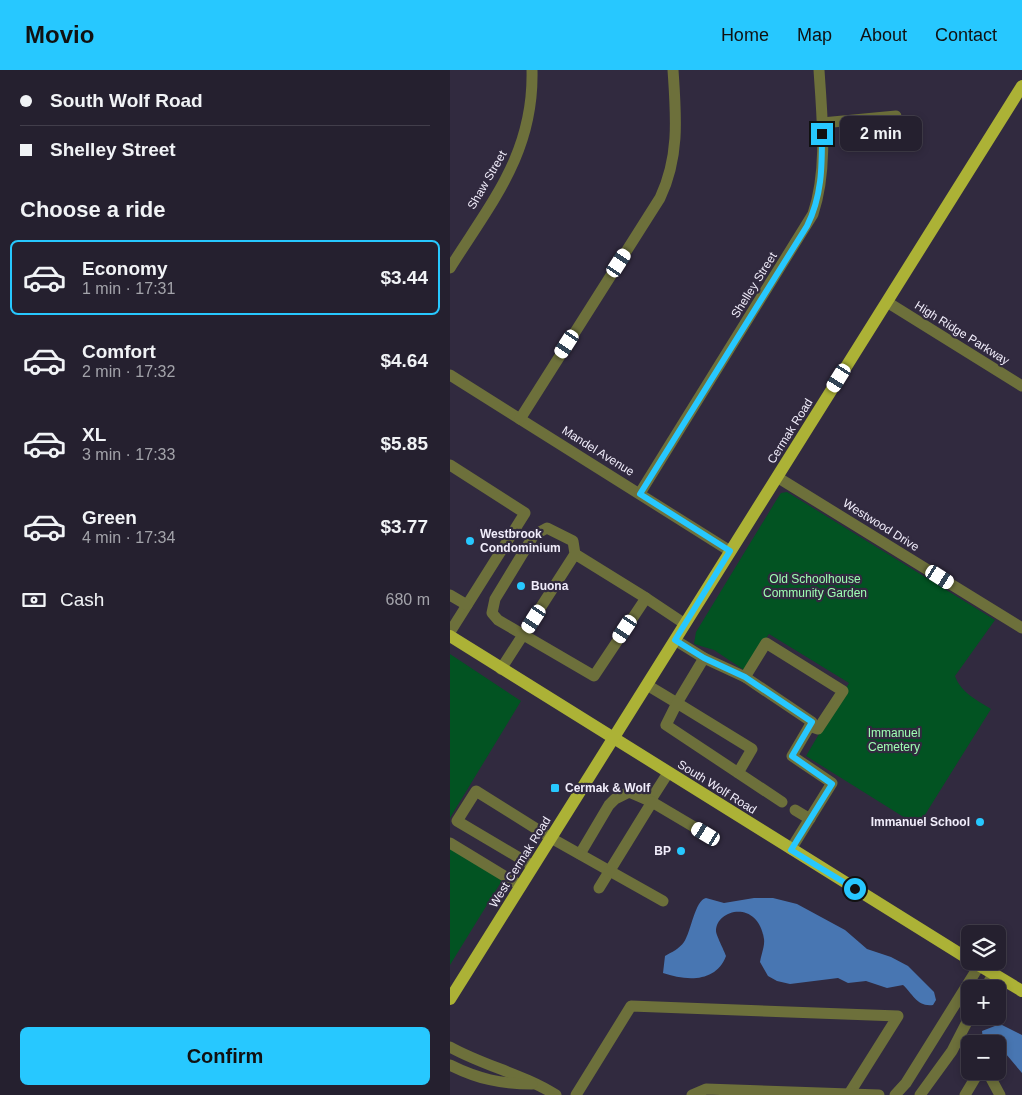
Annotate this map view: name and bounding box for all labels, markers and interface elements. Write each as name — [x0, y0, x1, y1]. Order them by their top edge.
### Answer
text: Movio — [25, 21, 94, 48]
text: Home — [721, 25, 769, 45]
text: Map — [797, 25, 832, 45]
text: About — [860, 25, 907, 45]
text: Contact — [935, 25, 997, 45]
text: South Wolf Road — [50, 90, 203, 111]
callout: 2 min — [840, 116, 922, 152]
route end — [811, 123, 833, 145]
text: 2 min — [860, 125, 902, 142]
text: Shelley Street — [50, 139, 176, 160]
street label: Shaw Street — [465, 148, 510, 212]
text: Choose a ride — [20, 197, 165, 222]
car — [604, 246, 633, 280]
street label: Shelley Street — [728, 249, 780, 320]
icon: car — [22, 255, 67, 300]
text: Economy — [82, 258, 168, 279]
text: $3.44 — [380, 267, 428, 288]
text: 1 min · 17:31 — [82, 280, 175, 297]
street label: High Ridge Parkway — [912, 298, 1012, 368]
car — [552, 327, 581, 361]
icon: car — [22, 338, 67, 383]
text: Comfort — [82, 341, 156, 362]
text: $4.64 — [380, 350, 428, 371]
car — [824, 361, 853, 395]
text: 2 min · 17:32 — [82, 363, 175, 380]
street label: Cermak Road — [764, 396, 816, 466]
icon: car — [22, 421, 67, 466]
street label: Mandel Avenue — [559, 423, 637, 479]
text: XL — [82, 424, 106, 445]
text: $5.85 — [380, 433, 428, 454]
text: 3 min · 17:33 — [82, 446, 175, 463]
street label: Westwood Drive — [840, 496, 922, 554]
icon: car — [22, 504, 67, 549]
text: Green — [82, 507, 137, 528]
text: $3.77 — [380, 516, 428, 537]
place label: Westbrook Condominium — [480, 527, 561, 555]
text: 4 min · 17:34 — [82, 529, 175, 546]
marker: Westbrook Condominium — [464, 535, 476, 547]
car — [923, 563, 956, 591]
park label: Old Schoolhouse Community Garden — [763, 572, 867, 600]
place label: Buona — [531, 579, 569, 593]
marker: Buona — [515, 580, 527, 592]
icon: cash — [20, 586, 48, 614]
text: Cash — [60, 589, 104, 610]
text: 680 m — [386, 591, 430, 608]
car — [519, 602, 548, 636]
car — [610, 612, 639, 646]
park label: Immanuel Cemetery — [868, 726, 920, 754]
street label: South Wolf Road — [675, 757, 759, 817]
place label: Cermak & Wolf — [565, 781, 651, 795]
marker: Cermak & Wolf — [549, 782, 561, 794]
street label: West Cermak Road — [486, 814, 554, 910]
place label: Immanuel School — [871, 815, 970, 829]
marker: Immanuel School — [974, 816, 986, 828]
car — [689, 820, 722, 848]
place label: BP — [654, 844, 671, 858]
marker: BP — [675, 845, 687, 857]
route start — [844, 878, 866, 900]
map controls — [961, 925, 1006, 1080]
button: layers — [961, 925, 1006, 970]
button: + — [961, 980, 1006, 1025]
button: Confirm — [20, 1027, 430, 1085]
button: − — [961, 1035, 1006, 1080]

